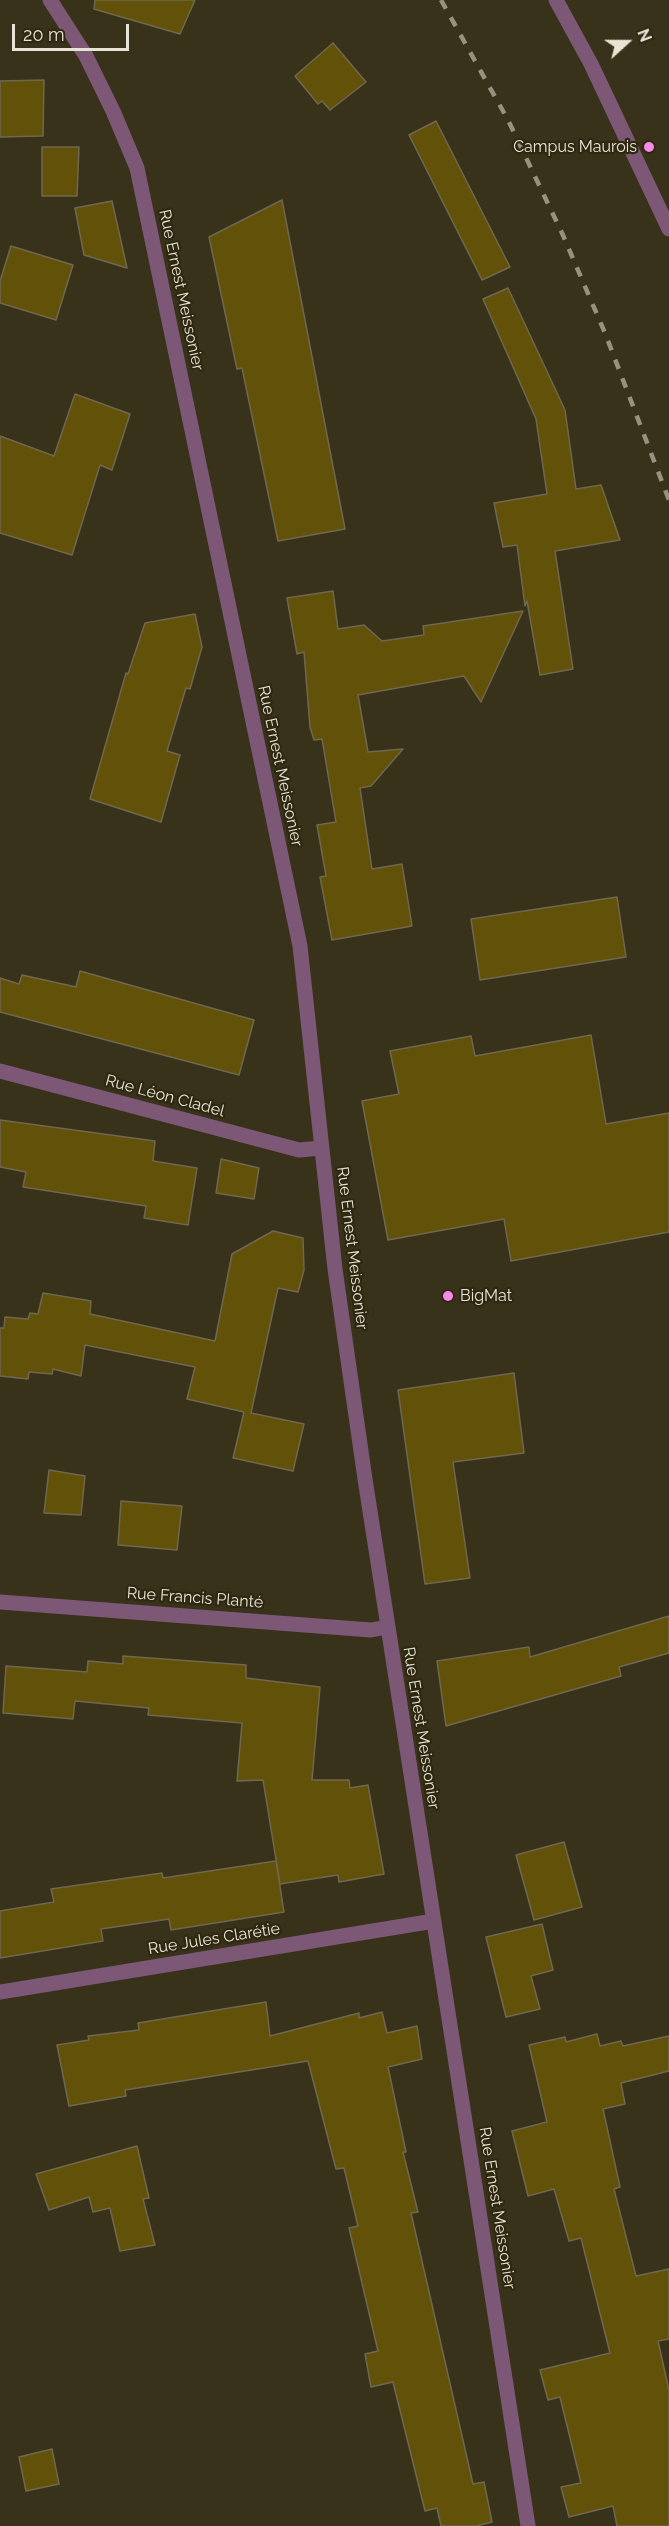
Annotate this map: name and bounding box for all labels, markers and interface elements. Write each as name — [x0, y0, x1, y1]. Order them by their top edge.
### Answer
scale bar — [15, 12, 132, 50]
north arrow — [597, 12, 657, 72]
text: 20 m — [23, 24, 65, 45]
text: N — [633, 26, 655, 44]
place label: Campus Maurois — [513, 137, 637, 157]
marker: Campus Maurois — [642, 140, 656, 154]
street label: Rue Ernest Meissonier — [155, 208, 207, 372]
street label: Rue Ernest Meissonier — [254, 684, 306, 848]
street label: Rue Léon Cladel — [103, 1071, 227, 1121]
street label: Rue Ernest Meissonier — [332, 1165, 372, 1331]
place label: BigMat — [460, 1286, 512, 1306]
marker: BigMat — [441, 1289, 455, 1303]
street label: Rue Francis Planté — [126, 1584, 264, 1612]
street label: Rue Ernest Meissonier — [399, 1645, 443, 1811]
street label: Rue Jules Clarétie — [147, 1919, 281, 1959]
street label: Rue Ernest Meissonier — [475, 2125, 519, 2291]

